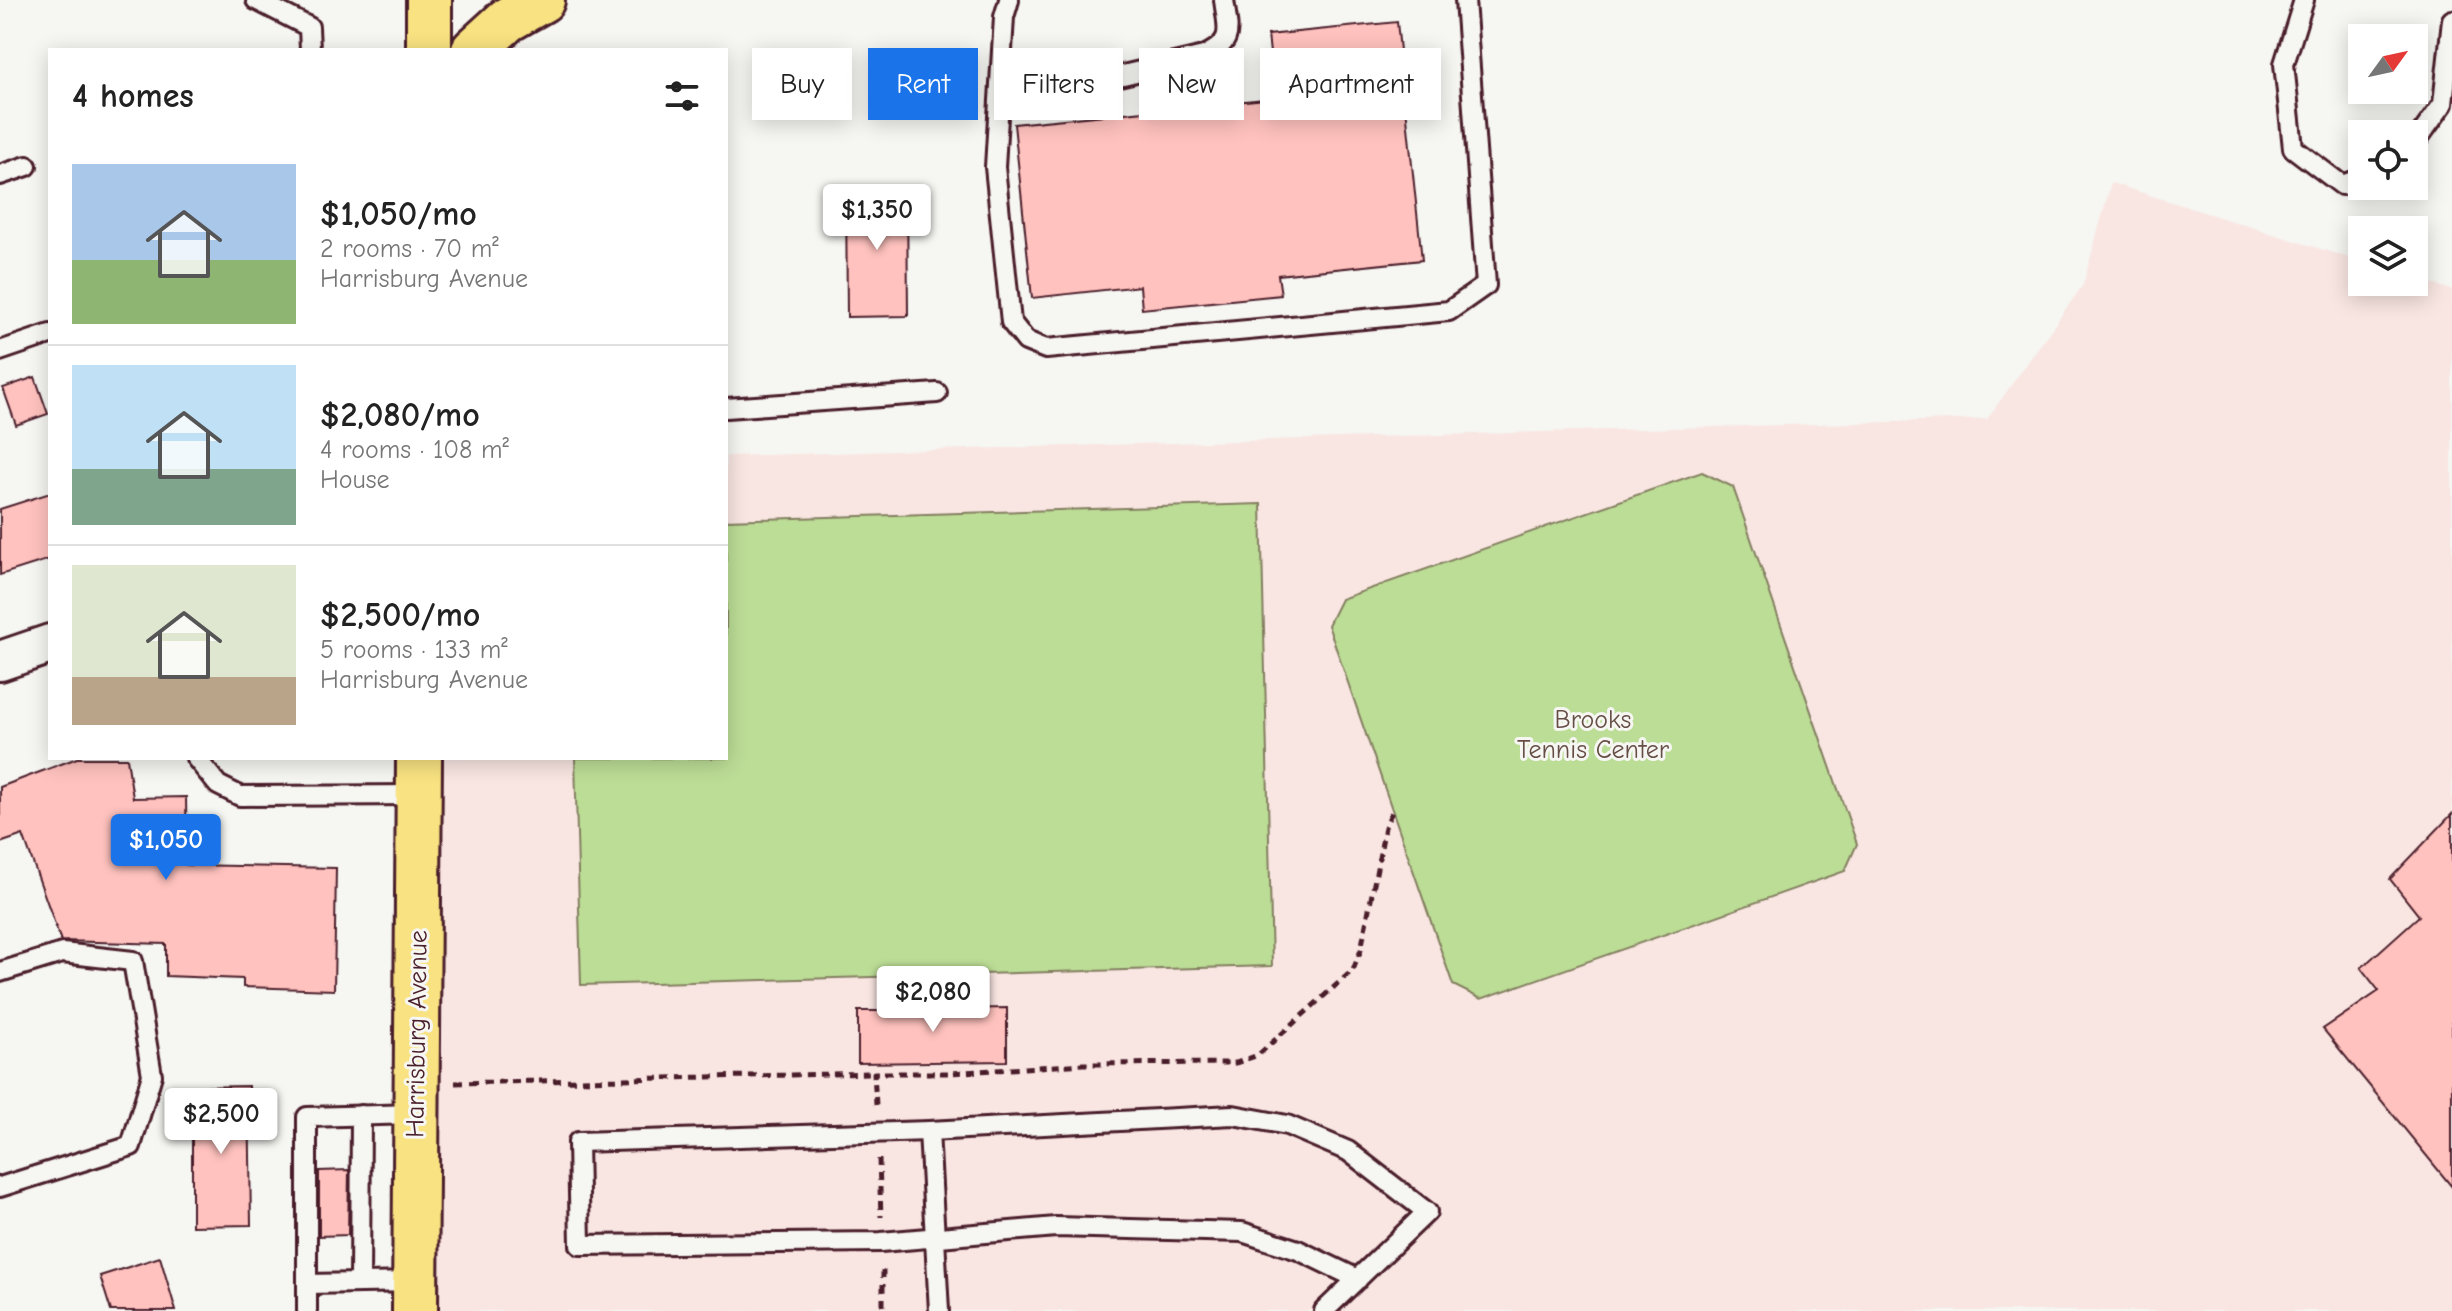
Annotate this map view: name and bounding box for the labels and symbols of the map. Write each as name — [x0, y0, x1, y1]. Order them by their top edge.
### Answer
north arrow — [2348, 24, 2428, 104]
pin: $1,350 — [812, 184, 942, 252]
park label: Brooks Tennis Center — [1517, 705, 1670, 765]
pin: $1,050 — [101, 814, 231, 882]
street label: Harrisburg Avenue — [400, 930, 434, 1138]
pin: $2,080 — [868, 966, 998, 1034]
pin: $2,500 — [156, 1088, 286, 1156]

